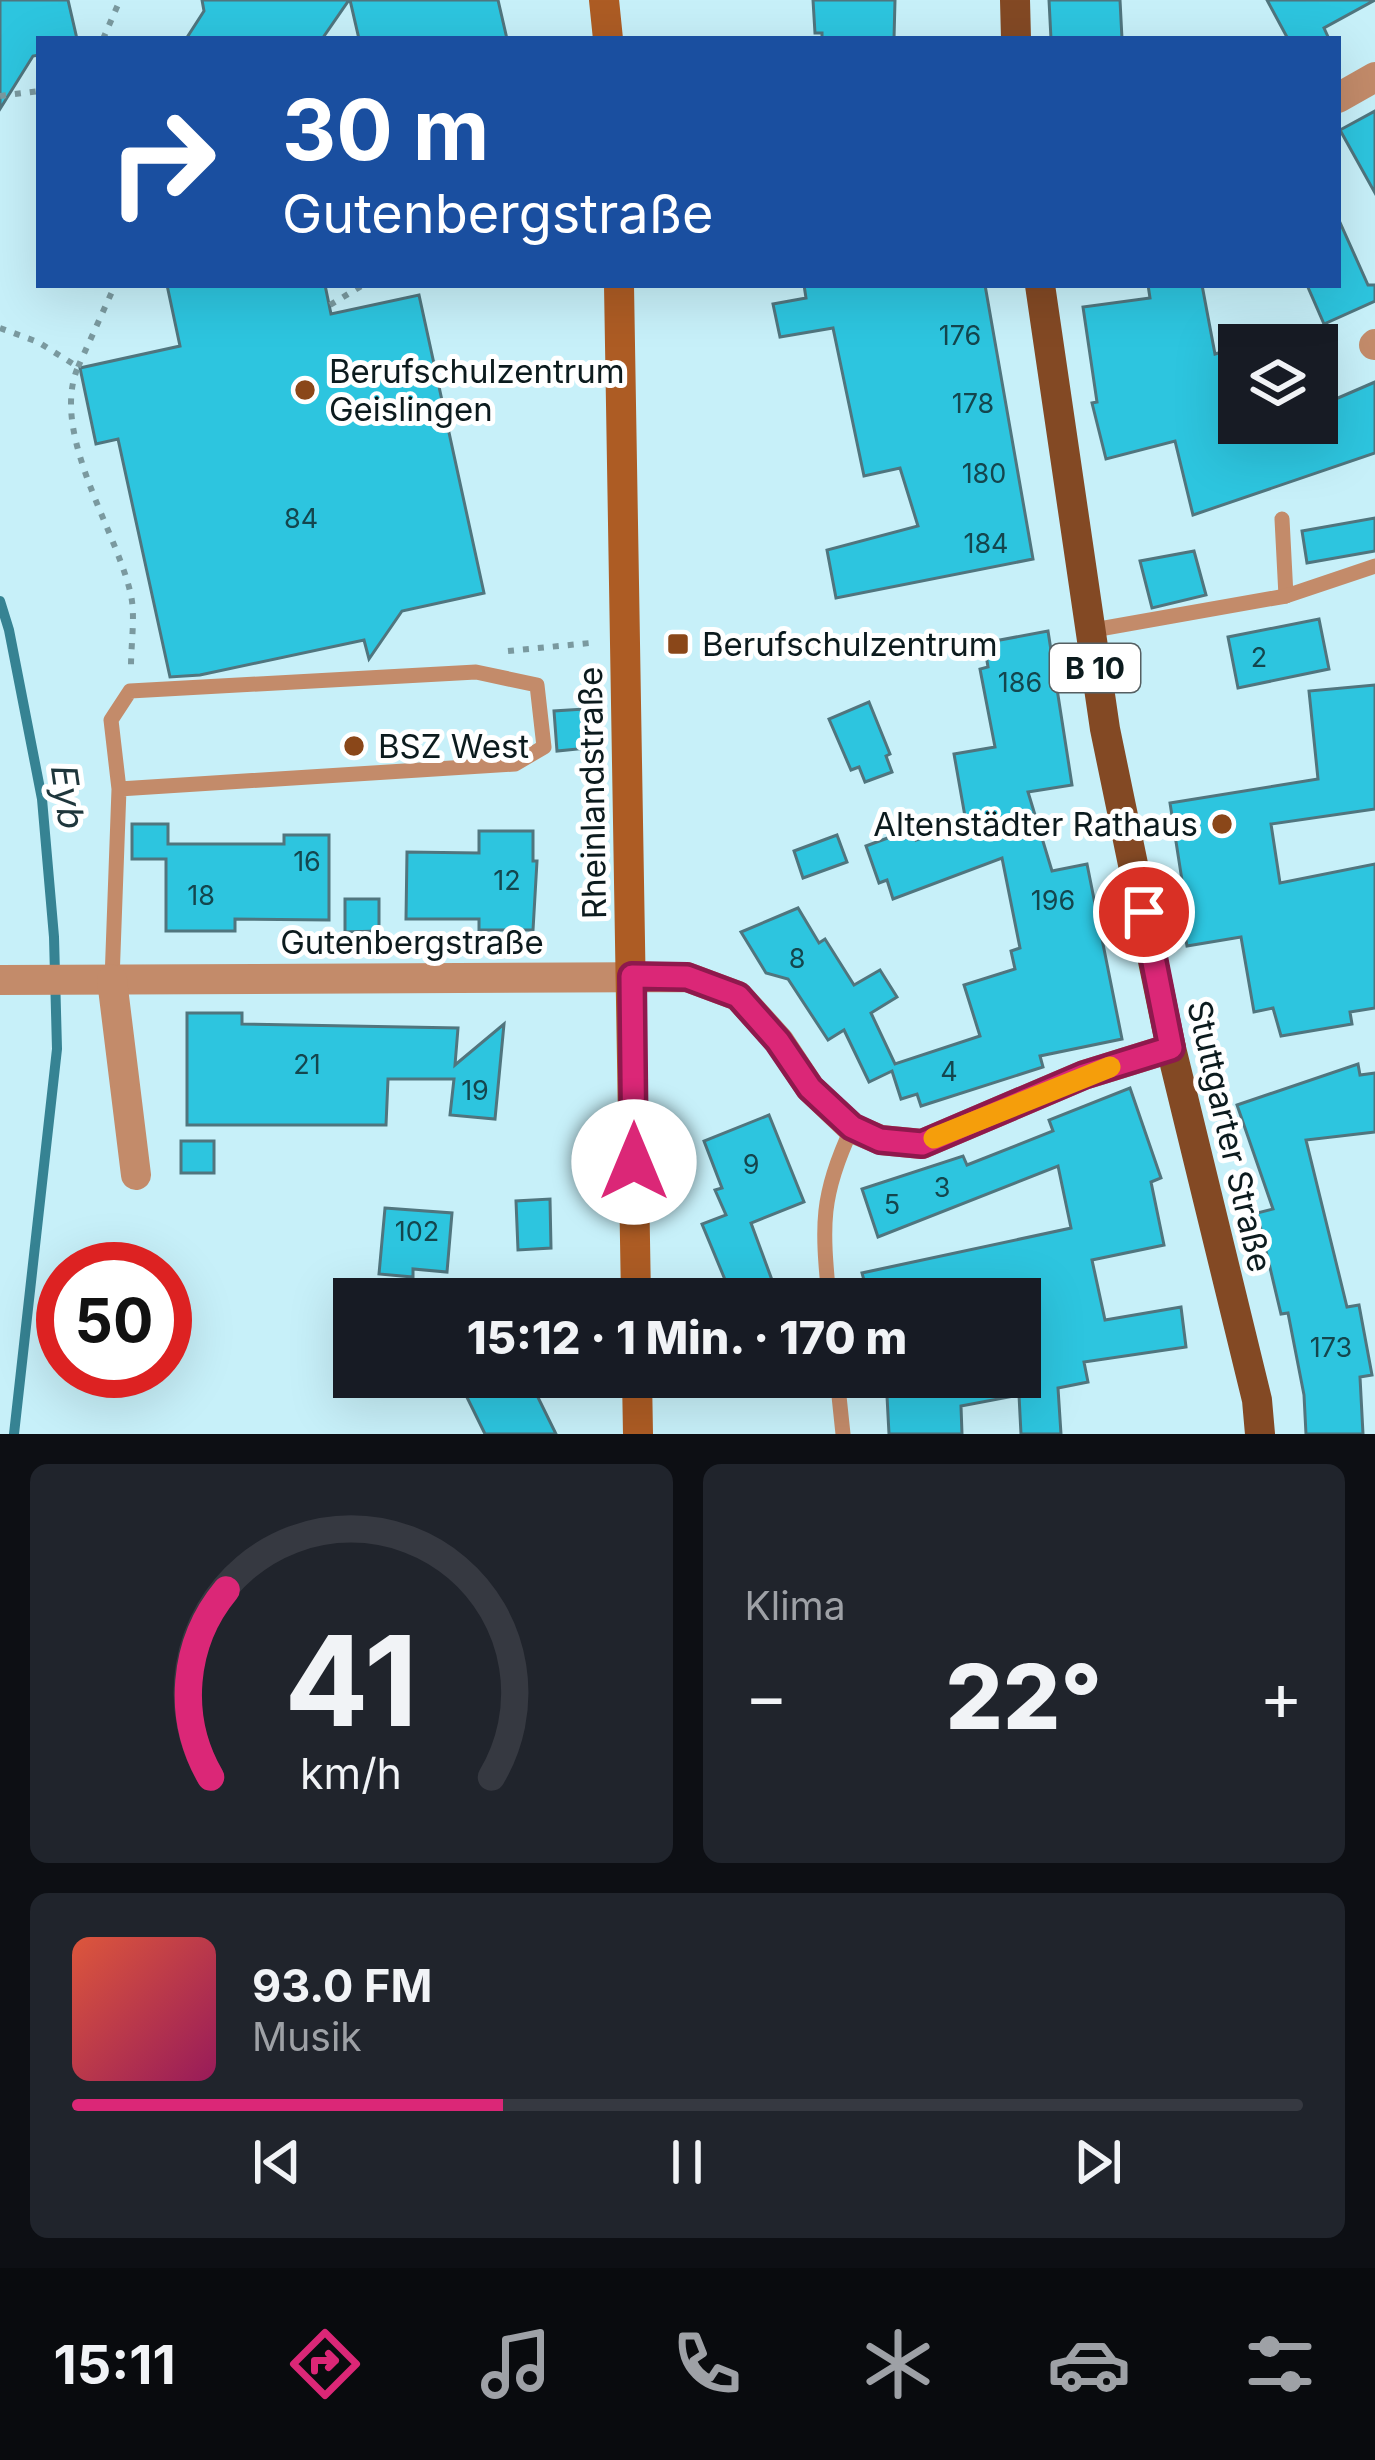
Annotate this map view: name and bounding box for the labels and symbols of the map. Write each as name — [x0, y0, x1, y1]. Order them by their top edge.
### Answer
house number: 176 — [939, 319, 981, 352]
place label: Berufschulzentrum Geislingen — [329, 351, 625, 429]
marker: Berufschulzentrum Geislingen — [292, 377, 318, 403]
house number: 178 — [952, 387, 994, 420]
house number: 180 — [962, 457, 1006, 490]
house number: 84 — [284, 502, 318, 535]
house number: 184 — [963, 527, 1009, 560]
place label: Berufschulzentrum — [702, 624, 998, 664]
marker: Berufschulzentrum — [665, 631, 691, 657]
house number: 2 — [1251, 641, 1267, 674]
road number: B 10 — [1050, 644, 1140, 692]
street label: Rheinlandstraße — [570, 666, 614, 920]
house number: 186 — [998, 666, 1042, 699]
place label: BSZ West — [378, 726, 529, 766]
marker: BSZ West — [341, 733, 367, 759]
water label: Eyb — [42, 762, 94, 832]
place label: Altenstädter Rathaus — [873, 804, 1198, 844]
marker: Altenstädter Rathaus — [1209, 811, 1235, 837]
house number: 16 — [293, 845, 321, 878]
pin — [1093, 861, 1195, 963]
house number: 12 — [493, 864, 521, 897]
house number: 18 — [187, 879, 215, 912]
house number: 196 — [1031, 884, 1075, 917]
street label: Gutenbergstraße — [280, 922, 544, 962]
house number: 8 — [789, 942, 805, 975]
street label: Stuttgarter Straße — [1179, 996, 1281, 1276]
house number: 21 — [293, 1048, 321, 1081]
house number: 4 — [940, 1055, 958, 1088]
house number: 19 — [461, 1074, 489, 1107]
position arrow — [571, 1099, 697, 1225]
house number: 9 — [743, 1148, 759, 1181]
house number: 3 — [934, 1171, 950, 1204]
house number: 5 — [884, 1188, 900, 1221]
house number: 102 — [395, 1215, 439, 1248]
speed limit sign: 50 — [36, 1242, 192, 1398]
house number: 173 — [1310, 1331, 1352, 1364]

